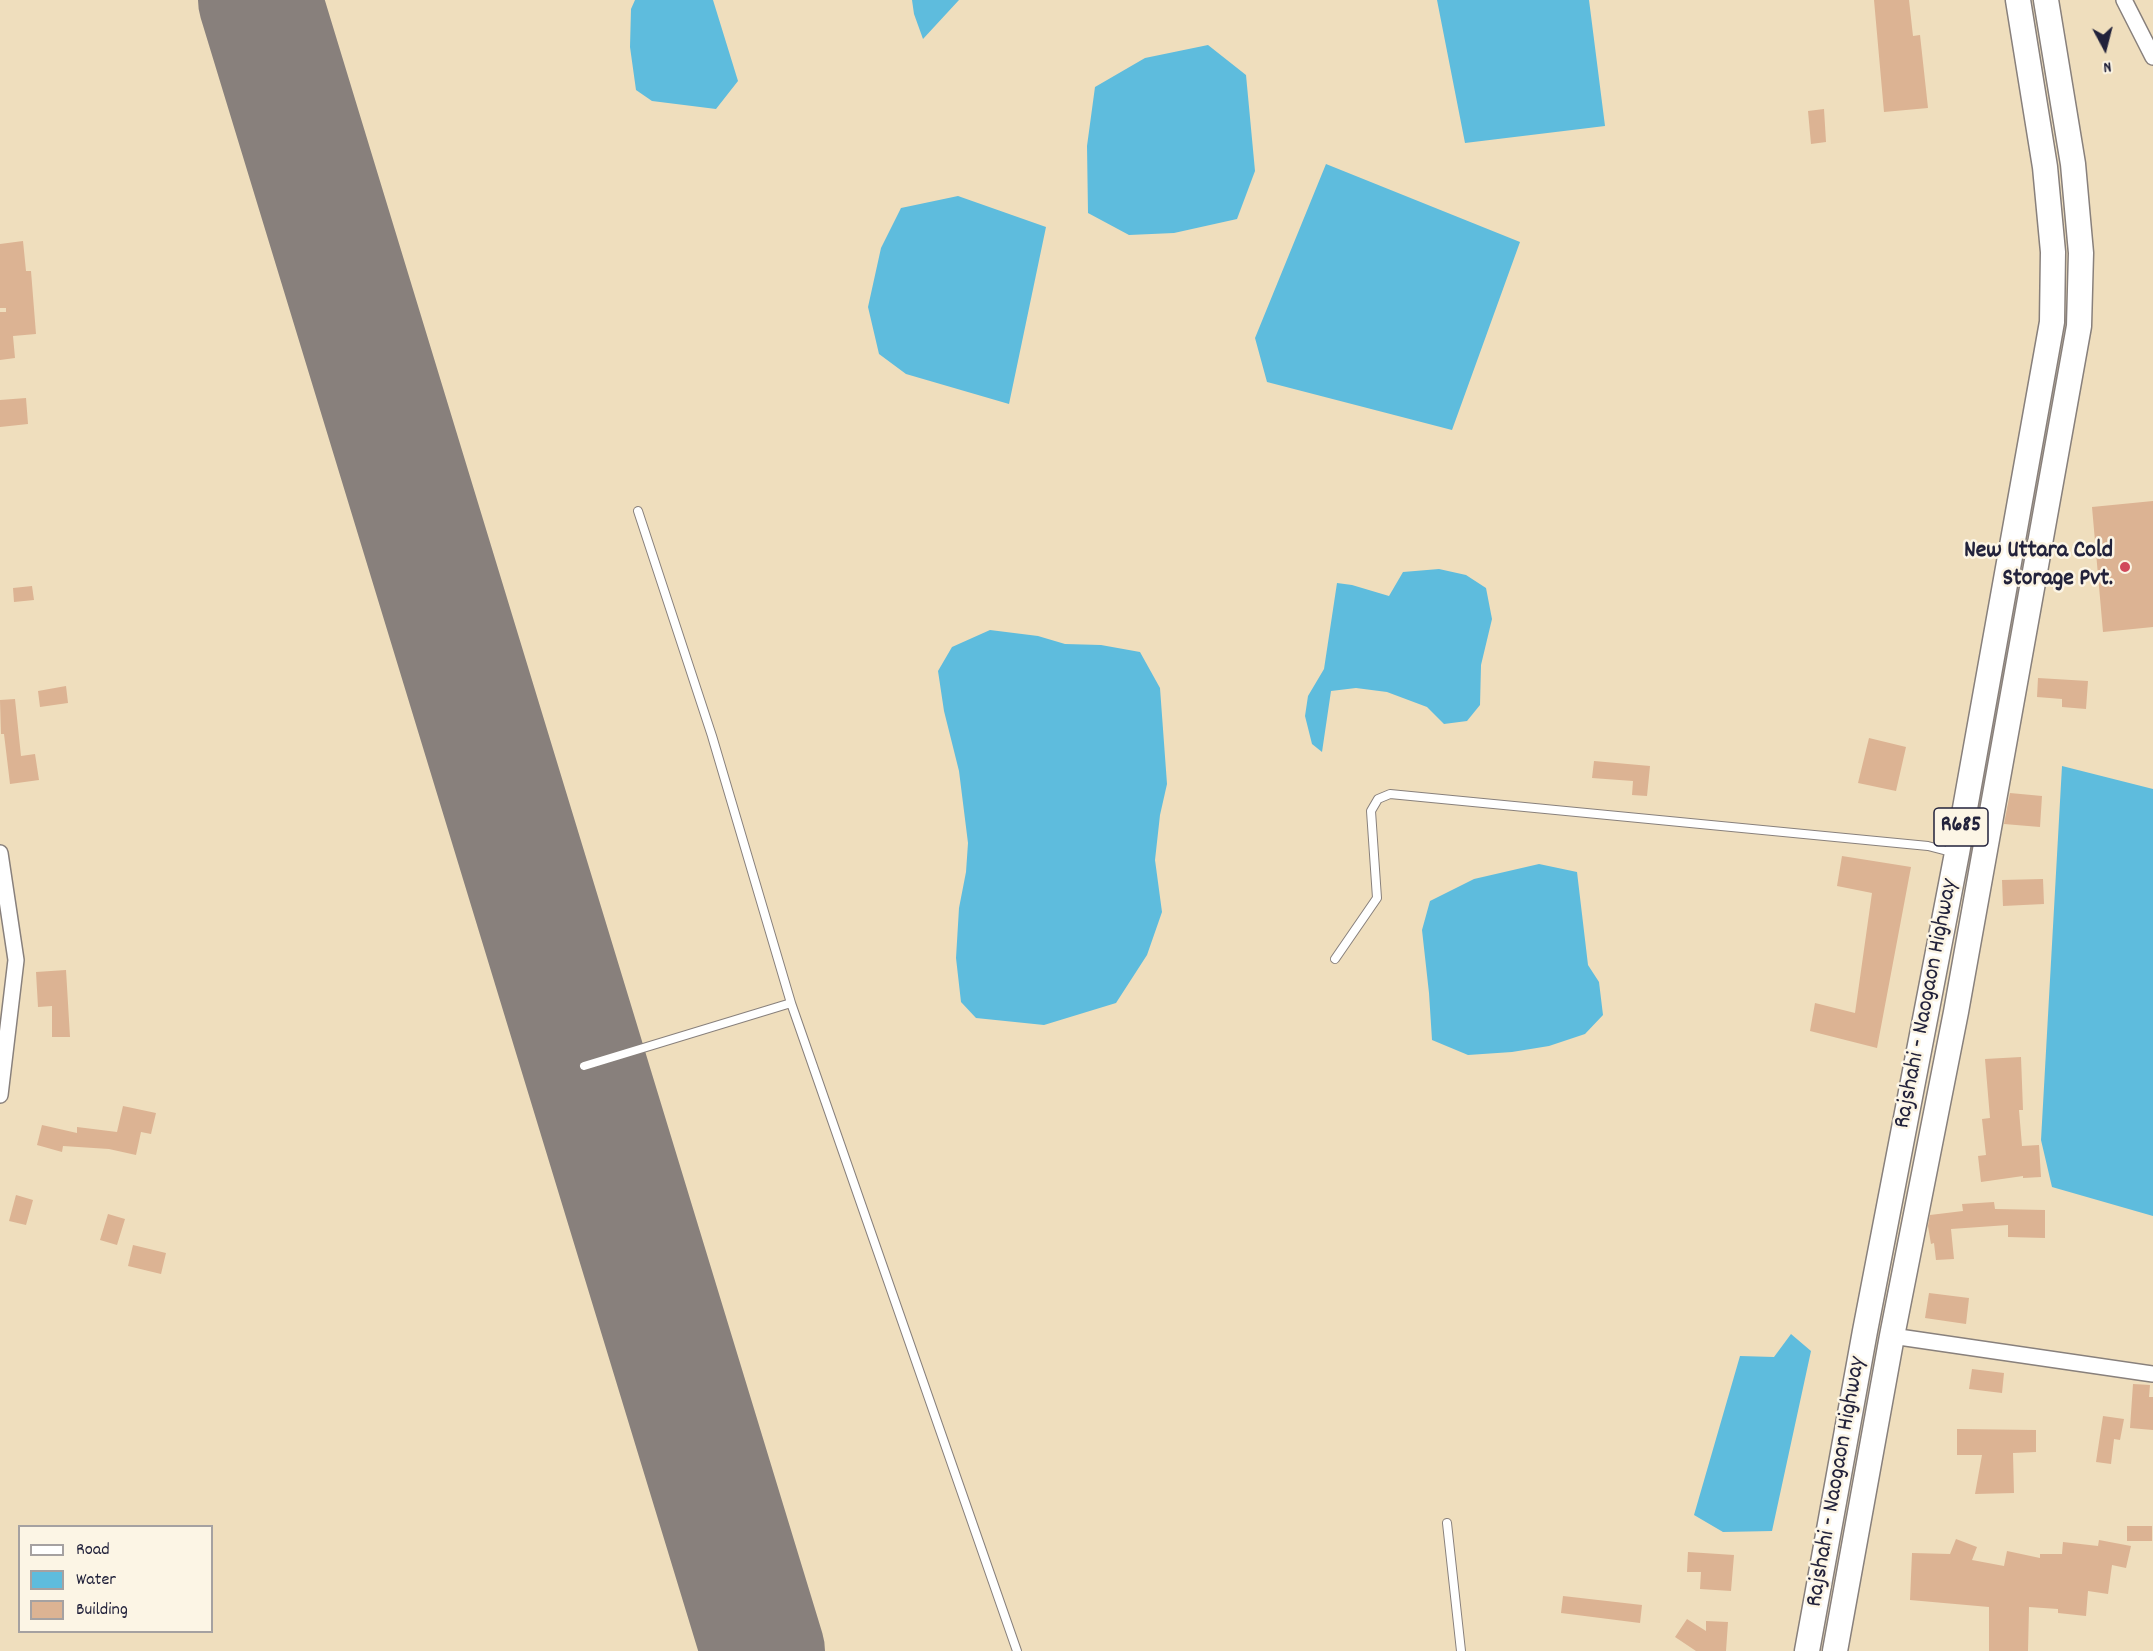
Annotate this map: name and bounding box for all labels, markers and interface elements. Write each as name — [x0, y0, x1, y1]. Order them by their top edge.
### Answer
north arrow — [2075, 18, 2135, 78]
text: N — [2102, 54, 2113, 78]
place label: New Uttara Cold Storage Pvt. — [1964, 539, 2113, 595]
marker: New Uttara Cold Storage Pvt. — [2118, 560, 2132, 574]
road number: R685 — [1934, 808, 1988, 846]
street label: Rajshahi - Naogaon Highway — [1890, 877, 1966, 1131]
street label: Rajshahi - Naogaon Highway — [1802, 1355, 1874, 1609]
legend — [18, 1525, 213, 1633]
text: Road — [76, 1538, 110, 1563]
text: Water — [76, 1568, 116, 1593]
text: Building — [76, 1598, 128, 1623]

